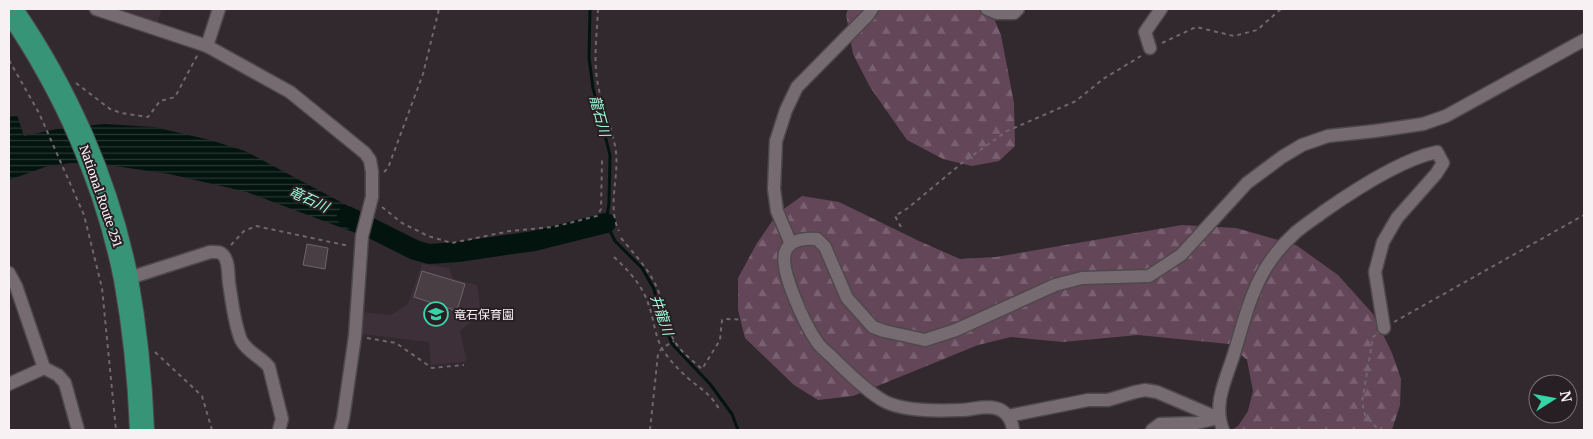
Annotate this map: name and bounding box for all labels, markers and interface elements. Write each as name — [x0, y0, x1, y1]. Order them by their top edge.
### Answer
water label: 龍石川 — [586, 93, 615, 141]
street label: National Route 251 — [77, 143, 126, 249]
water label: 竜石川 — [286, 182, 334, 217]
water label: 井龍川 — [647, 292, 678, 340]
school or university icon: 竜石保育園 — [423, 301, 449, 327]
place label: 竜石保育園 — [454, 307, 514, 322]
north arrow — [1528, 374, 1578, 424]
text: N — [1556, 389, 1576, 404]

